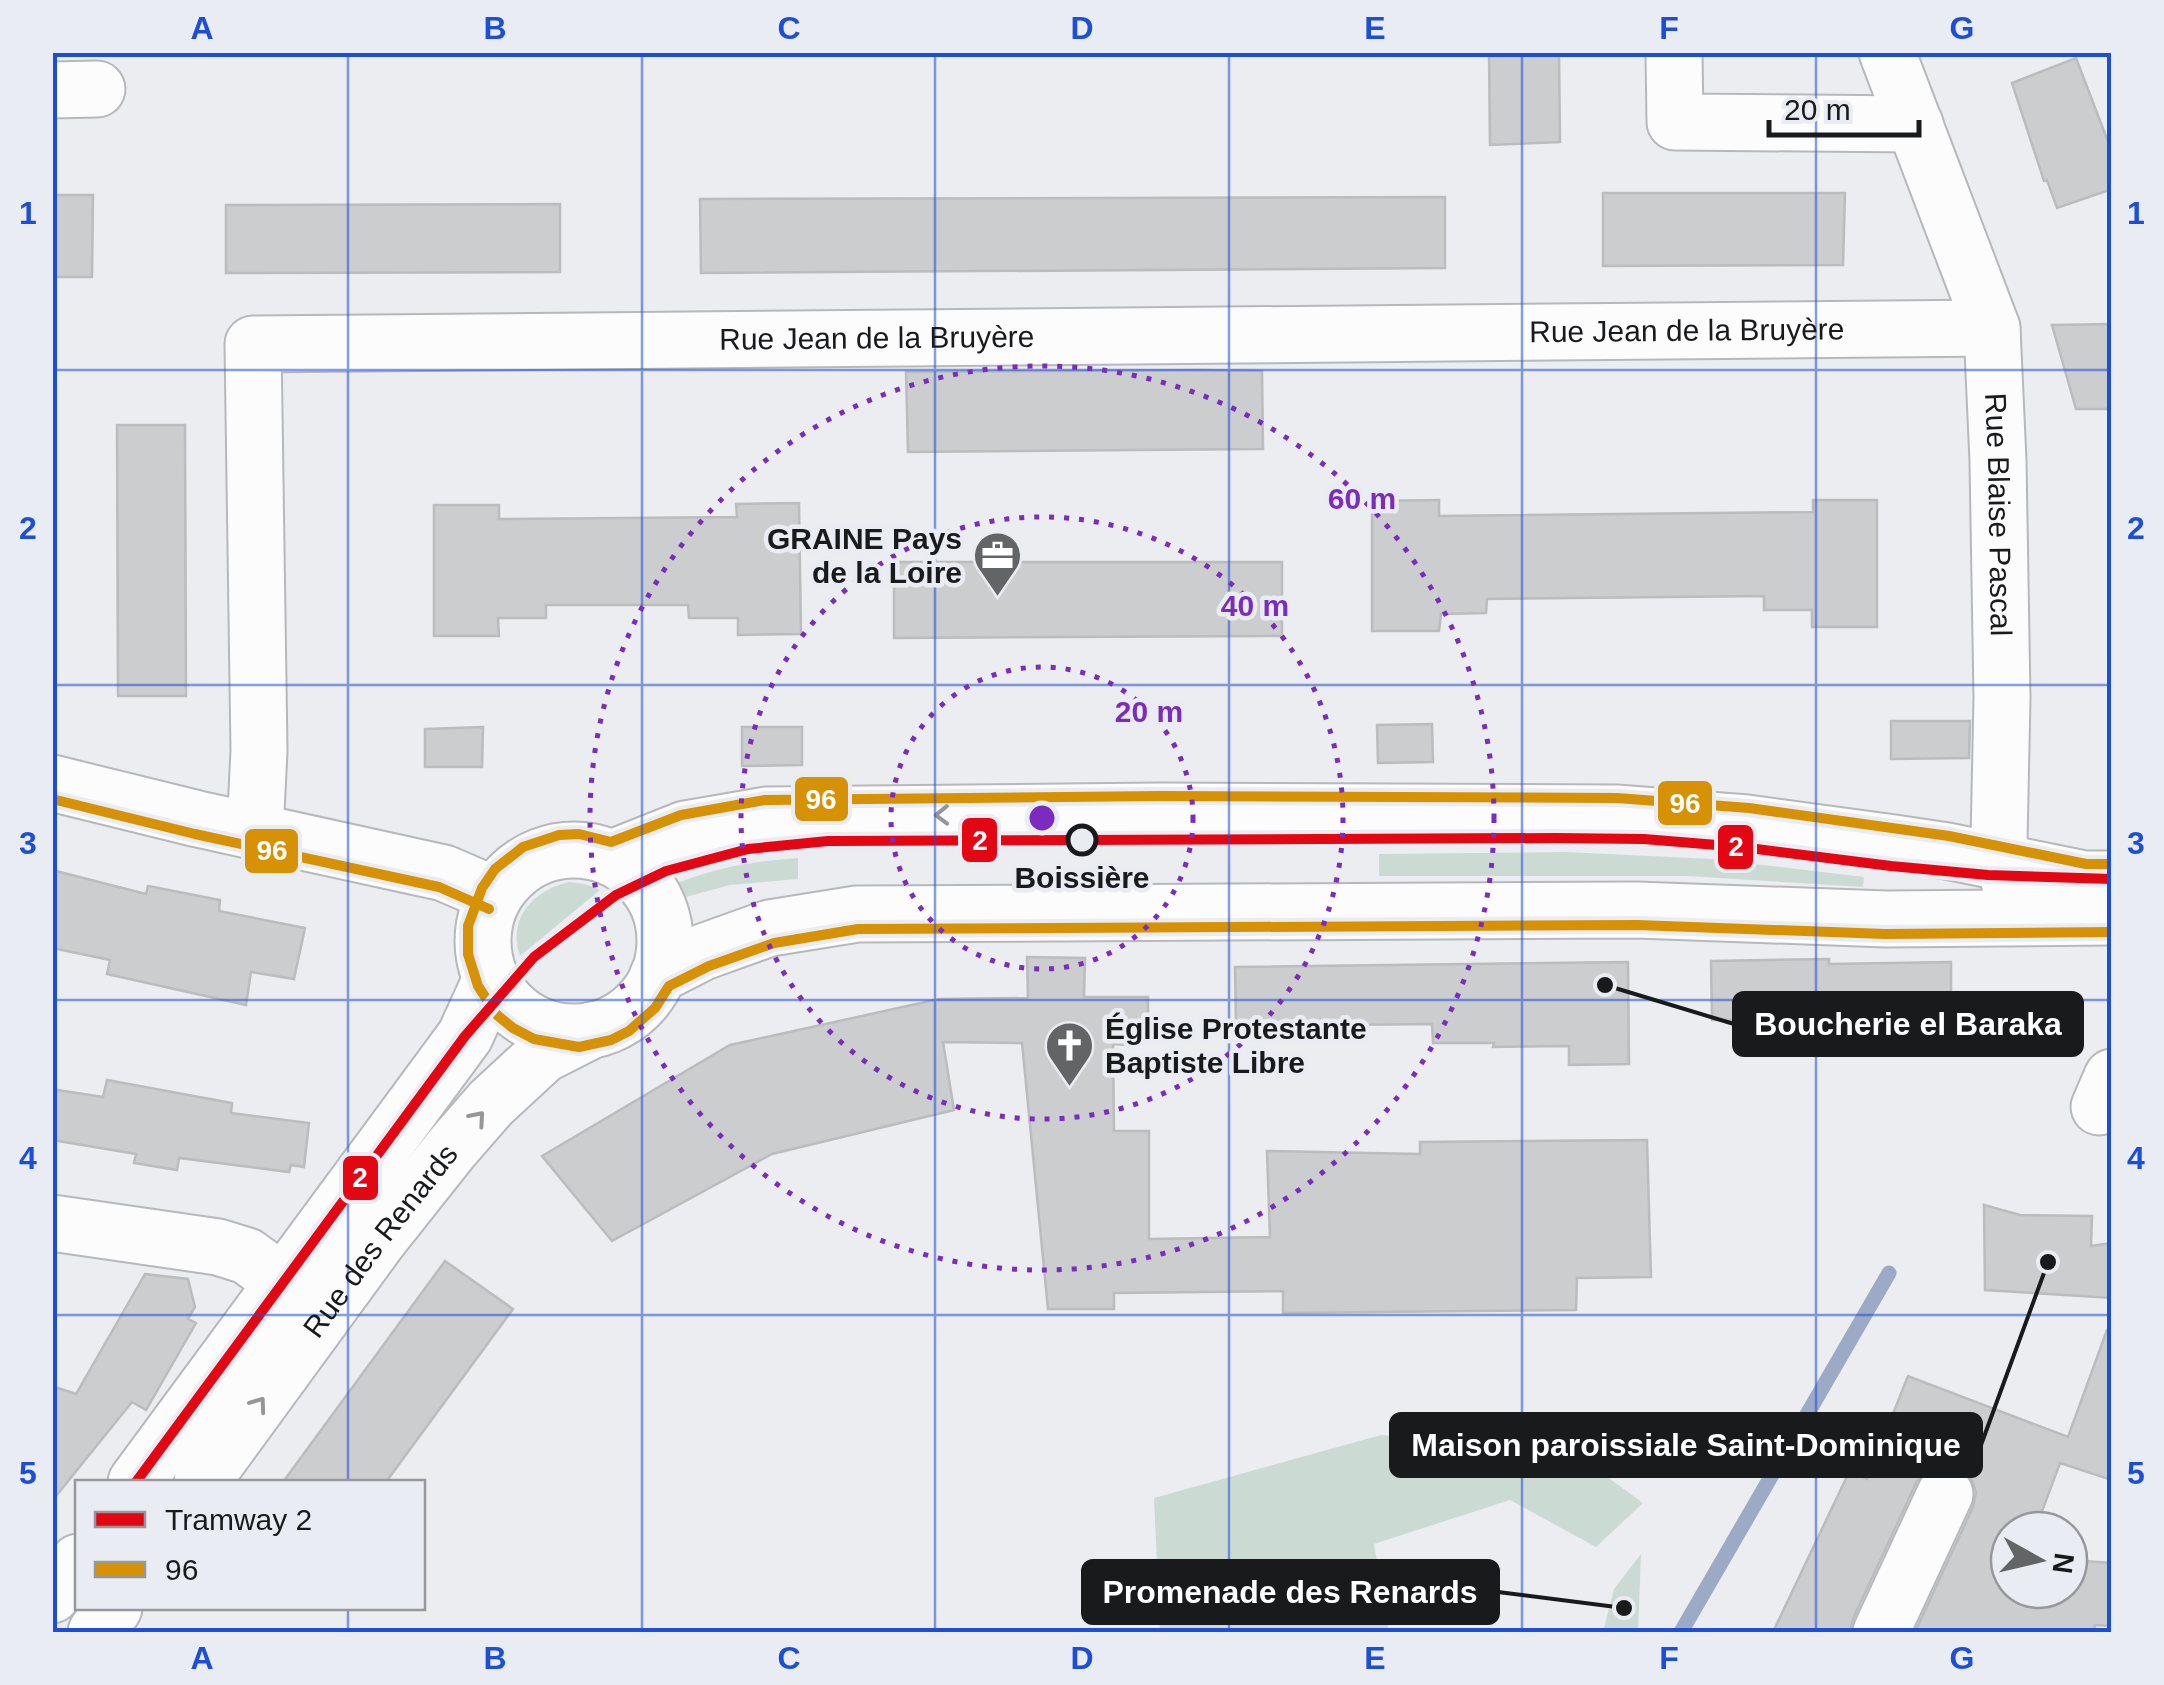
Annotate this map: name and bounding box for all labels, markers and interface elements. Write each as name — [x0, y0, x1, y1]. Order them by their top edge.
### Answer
text: A — [190, 10, 214, 46]
text: B — [483, 10, 507, 46]
text: C — [777, 10, 801, 46]
text: D — [1070, 10, 1094, 46]
text: E — [1364, 10, 1386, 46]
text: F — [1659, 10, 1679, 46]
text: G — [1950, 10, 1974, 46]
scale bar — [1769, 75, 1919, 137]
text: 20 m — [1784, 93, 1851, 126]
text: 1 — [19, 195, 37, 231]
text: 1 — [2127, 195, 2145, 231]
street label: Rue Jean de la Bruyère — [1529, 312, 1845, 348]
street label: Rue Jean de la Bruyère — [719, 320, 1035, 356]
street label: Rue Blaise Pascal — [1979, 392, 2018, 637]
text: 60 m — [1328, 482, 1396, 515]
text: 2 — [19, 510, 37, 546]
text: 2 — [2127, 510, 2145, 546]
place label: GRAINE Pays de la Loire — [767, 522, 962, 589]
office icon: GRAINE Pays de la Loire — [971, 530, 1023, 598]
text: 40 m — [1221, 589, 1289, 622]
text: 20 m — [1115, 695, 1183, 728]
line badge: 96 — [793, 775, 850, 823]
line badge: 96 — [1656, 779, 1714, 827]
text: 96 — [805, 784, 837, 815]
text: 96 — [1669, 788, 1701, 819]
centre of rings — [1024, 800, 1060, 836]
one-way arrow — [933, 804, 948, 826]
line badge: 2 — [960, 816, 999, 864]
line badge: 2 — [1716, 823, 1755, 871]
text: 3 — [19, 825, 37, 861]
text: 2 — [972, 825, 988, 856]
marker: Boissière — [1067, 825, 1097, 855]
text: 3 — [2127, 825, 2145, 861]
line badge: 96 — [243, 827, 300, 875]
text: 2 — [1728, 831, 1744, 862]
text: 96 — [256, 835, 288, 866]
place label: Boissière — [1014, 861, 1150, 894]
callout: Boucherie el Baraka — [1734, 993, 2082, 1055]
text: Boucherie el Baraka — [1754, 1006, 2062, 1042]
place label: Église Protestante Baptiste Libre — [1105, 1012, 1367, 1079]
church icon: Église Protestante Baptiste Libre — [1044, 1020, 1096, 1088]
one-way arrow — [466, 1111, 484, 1130]
street label: Rue des Renards — [296, 1138, 464, 1343]
text: 4 — [19, 1140, 37, 1176]
text: 4 — [2127, 1140, 2145, 1176]
line badge: 2 — [341, 1154, 380, 1202]
text: 2 — [352, 1162, 368, 1193]
one-way arrow — [248, 1397, 265, 1415]
callout: Maison paroissiale Saint-Dominique — [1391, 1414, 1981, 1476]
text: Maison paroissiale Saint-Dominique — [1411, 1427, 1961, 1463]
text: 5 — [19, 1455, 37, 1491]
text: 5 — [2127, 1455, 2145, 1491]
legend — [75, 1480, 425, 1610]
text: Tramway 2 — [165, 1503, 312, 1536]
north arrow — [1989, 1510, 2089, 1610]
text: N — [2047, 1551, 2080, 1576]
text: 96 — [165, 1553, 198, 1586]
callout: Promenade des Renards — [1083, 1561, 1498, 1623]
text: Promenade des Renards — [1102, 1574, 1478, 1610]
text: A — [190, 1640, 214, 1676]
text: B — [483, 1640, 507, 1676]
text: C — [777, 1640, 801, 1676]
text: D — [1070, 1640, 1094, 1676]
text: E — [1364, 1640, 1386, 1676]
text: F — [1659, 1640, 1679, 1676]
text: G — [1950, 1640, 1974, 1676]

